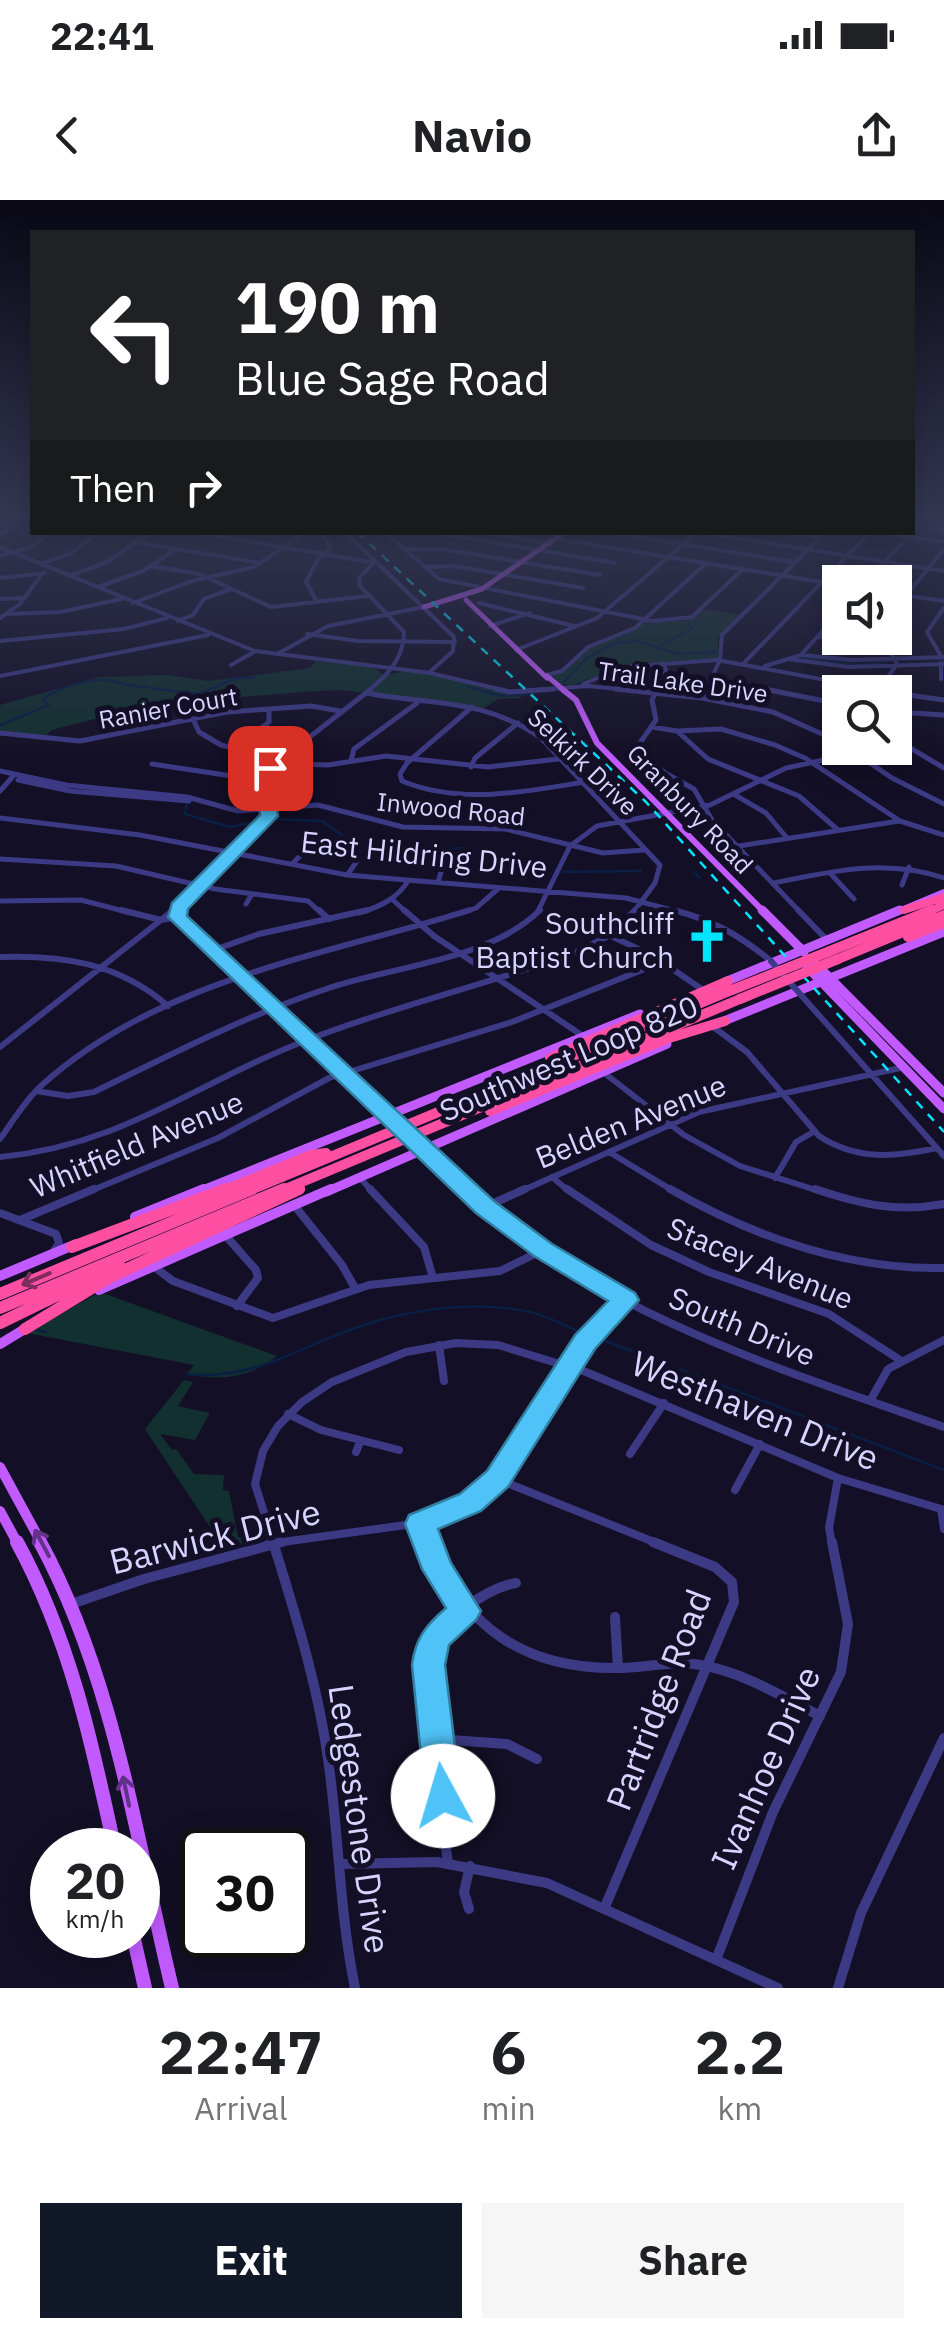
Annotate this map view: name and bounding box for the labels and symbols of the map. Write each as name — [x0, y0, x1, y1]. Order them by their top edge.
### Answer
street label: Trail Lake Drive — [596, 653, 770, 710]
street label: Ranier Court — [96, 679, 240, 736]
street label: Selkirk Drive — [521, 701, 645, 822]
pin — [228, 726, 313, 811]
street label: Granbury Road — [620, 737, 761, 881]
street label: Inwood Road — [375, 784, 527, 833]
street label: East Hildring Drive — [299, 821, 549, 886]
place label: Southcliff Baptist Church — [475, 903, 674, 976]
church icon: Southcliff Baptist Church — [683, 917, 731, 965]
street label: Southwest Loop 820 — [433, 986, 703, 1130]
street label: Belden Avenue — [529, 1065, 732, 1177]
street label: Whitfield Avenue — [24, 1081, 249, 1206]
street label: Stacey Avenue — [662, 1208, 859, 1318]
one-way arrow — [21, 1271, 52, 1289]
street label: South Drive — [663, 1277, 822, 1374]
street label: Westhaven Drive — [625, 1340, 886, 1481]
street label: Barwick Drive — [105, 1488, 325, 1584]
one-way arrow — [32, 1528, 51, 1558]
street label: Partridge Road — [595, 1583, 721, 1817]
street label: Ivanhoe Drive — [700, 1659, 830, 1876]
street label: Ledgestone Drive — [318, 1681, 402, 1956]
position arrow — [391, 1744, 495, 1848]
one-way arrow — [116, 1776, 135, 1808]
speed limit sign: 30 — [180, 1828, 310, 1958]

